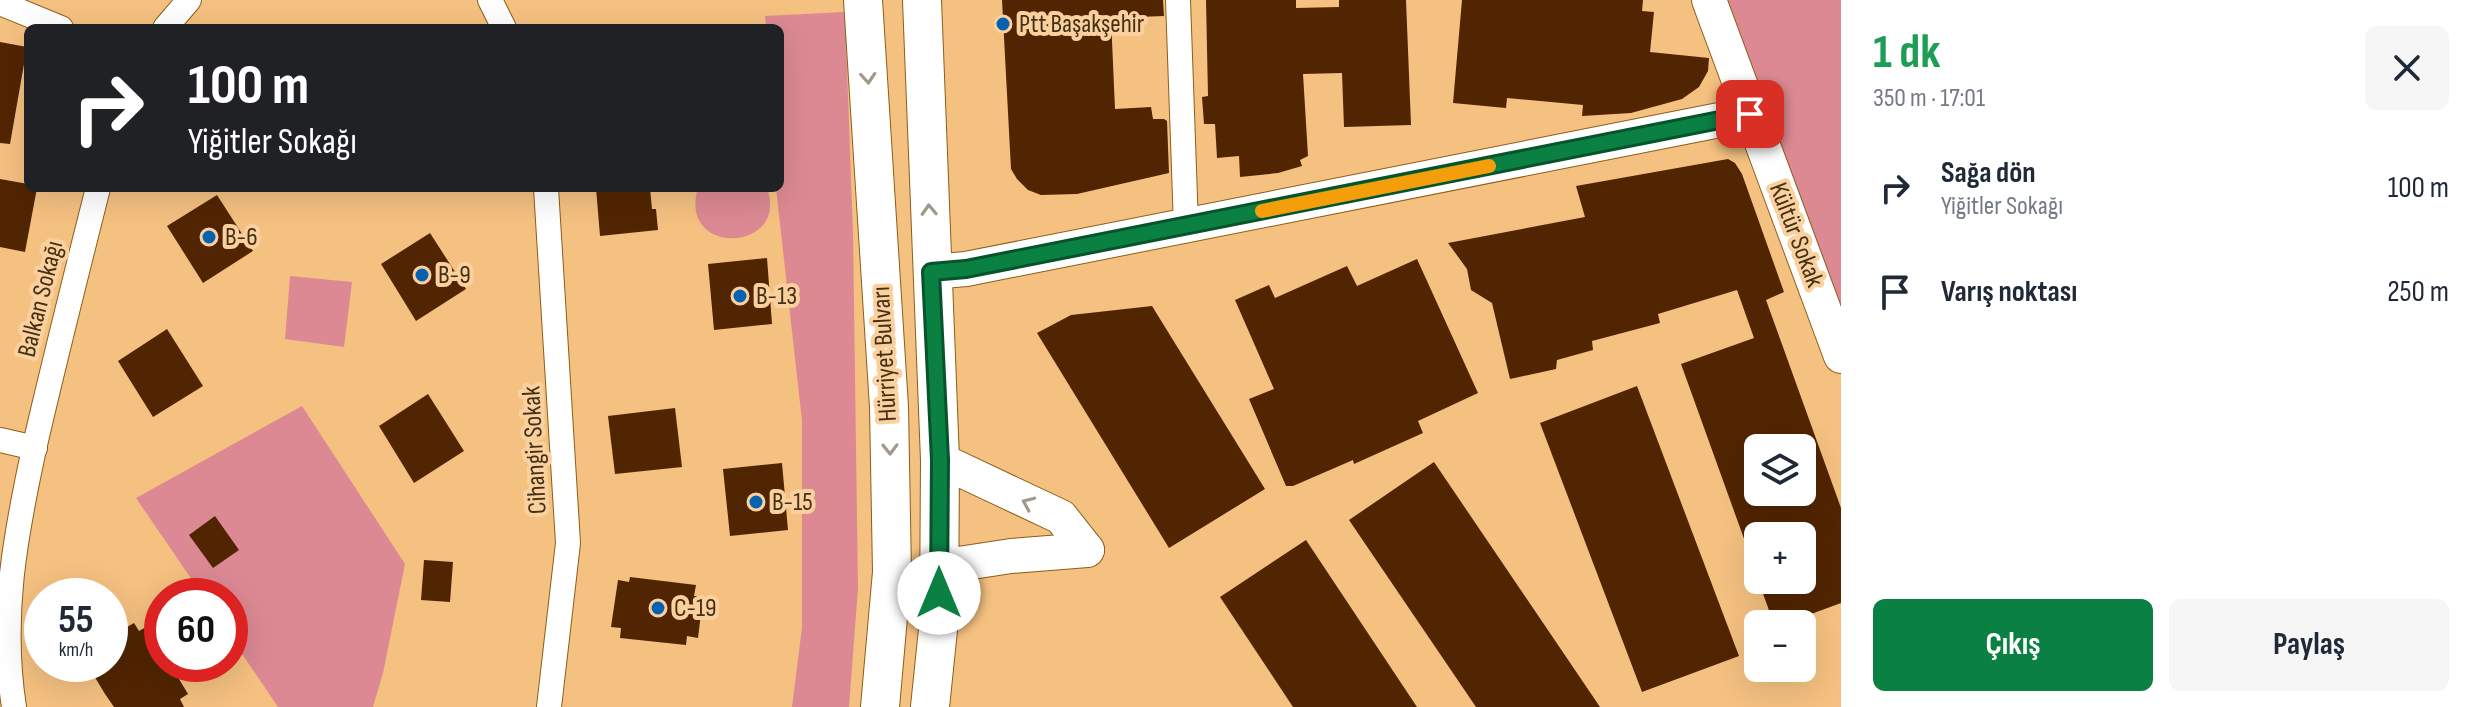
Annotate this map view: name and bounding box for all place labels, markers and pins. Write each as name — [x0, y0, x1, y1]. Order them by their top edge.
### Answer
place label: Ptt Başakşehir — [1019, 9, 1145, 40]
marker: Ptt Başakşehir — [994, 15, 1012, 33]
pin — [1716, 80, 1784, 148]
place label: B-6 — [225, 222, 258, 253]
marker: B-6 — [200, 228, 218, 246]
place label: B-9 — [438, 260, 471, 291]
marker: B-9 — [413, 266, 431, 284]
place label: B-13 — [756, 281, 797, 312]
marker: B-13 — [731, 287, 749, 305]
place label: B-15 — [772, 487, 813, 518]
marker: B-15 — [747, 493, 765, 511]
place label: C-19 — [674, 593, 717, 624]
marker: C-19 — [649, 599, 667, 617]

